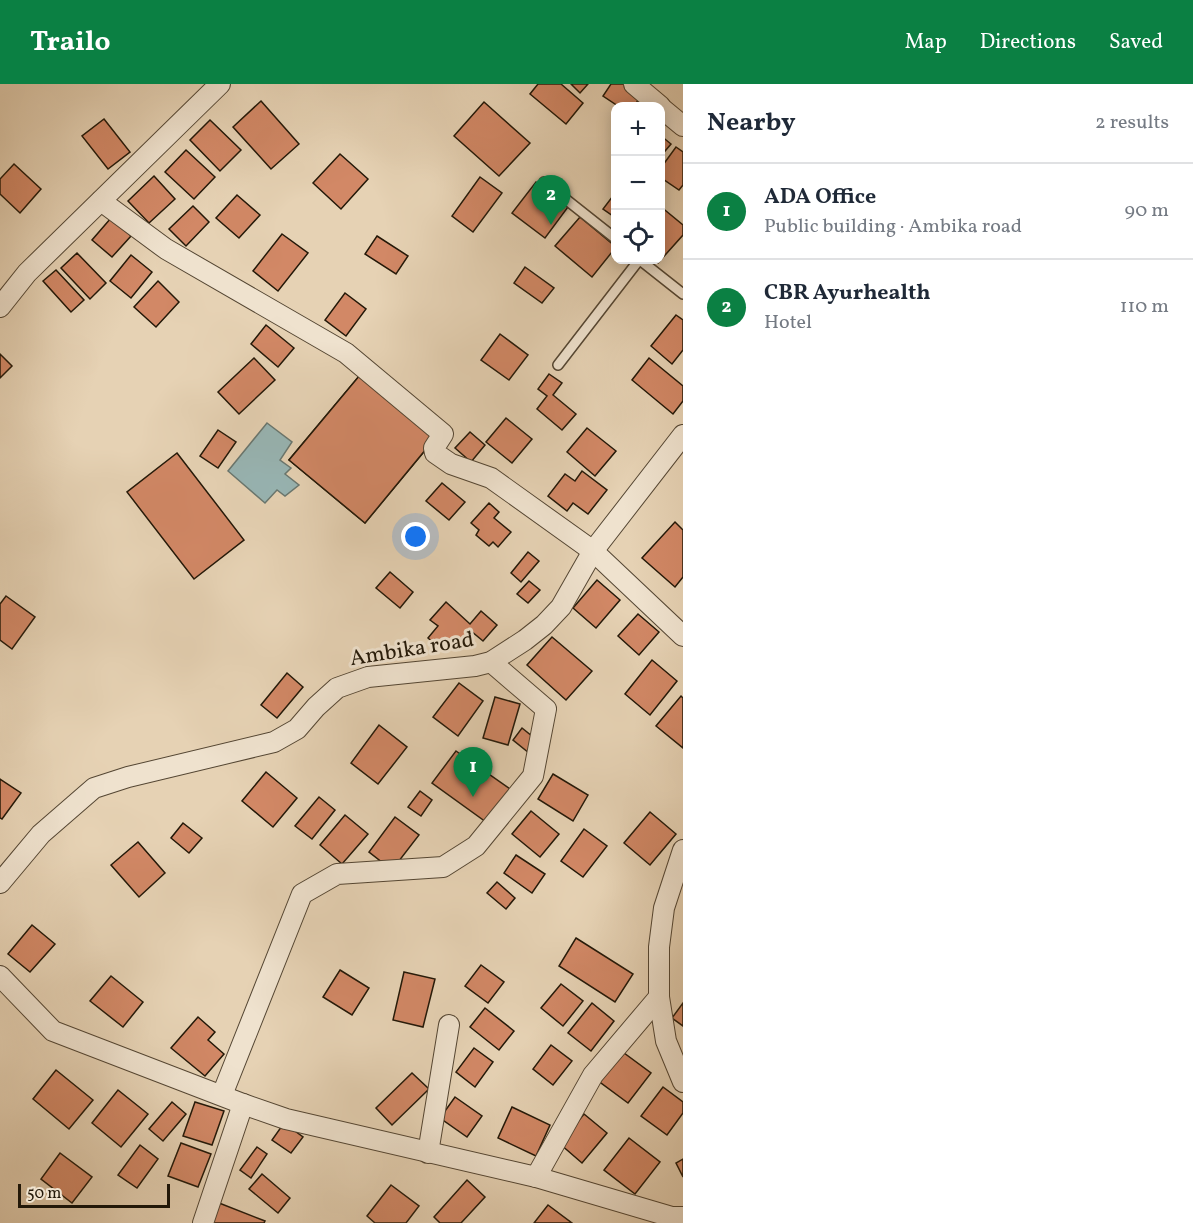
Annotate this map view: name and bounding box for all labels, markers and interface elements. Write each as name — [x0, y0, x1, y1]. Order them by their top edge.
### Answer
text: Trailo — [30, 23, 111, 62]
text: Map — [905, 28, 947, 57]
text: Directions — [980, 28, 1076, 57]
text: Saved — [1109, 28, 1163, 57]
map controls — [611, 102, 665, 264]
button: + — [611, 102, 665, 156]
text: Nearby — [707, 105, 796, 141]
text: 2 results — [1095, 109, 1169, 137]
button: − — [611, 156, 665, 210]
pin: 2 — [532, 176, 570, 225]
text: ADA Office — [764, 182, 876, 213]
text: 1 — [722, 197, 731, 225]
text: 90 m — [1125, 197, 1169, 225]
button: locate — [611, 210, 665, 264]
text: Public building · Ambika road — [764, 213, 1022, 241]
text: CBR Ayurhealth — [764, 278, 931, 309]
text: 2 — [721, 293, 732, 321]
text: 110 m — [1120, 293, 1169, 321]
text: Hotel — [764, 309, 812, 337]
your location — [401, 522, 430, 551]
street label: Ambika road — [348, 625, 476, 675]
pin: 1 — [454, 748, 492, 797]
scale bar — [18, 1181, 170, 1208]
text: 50 m — [27, 1183, 61, 1205]

